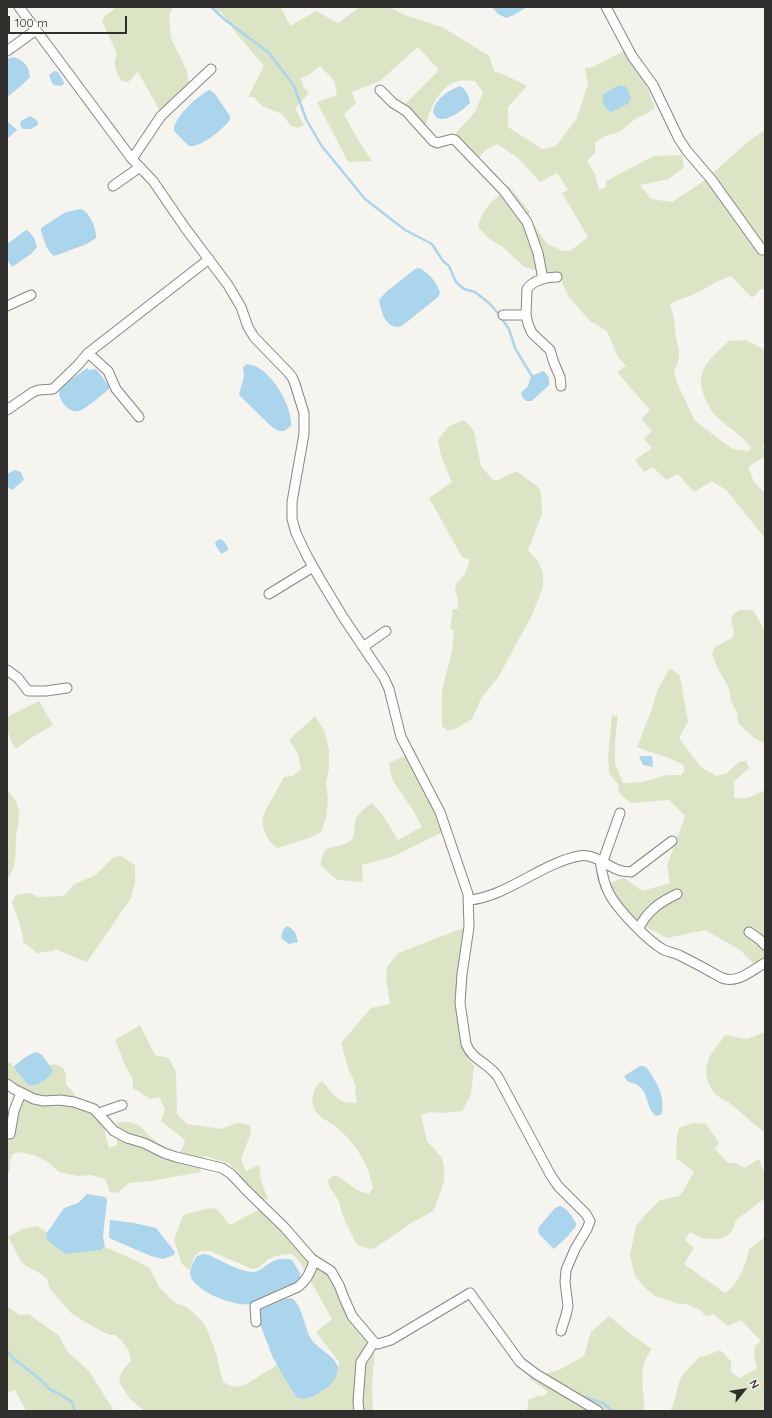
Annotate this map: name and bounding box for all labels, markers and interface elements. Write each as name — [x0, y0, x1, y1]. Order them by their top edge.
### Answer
scale bar — [10, 8, 129, 34]
text: 100 m — [15, 15, 48, 30]
north arrow — [724, 1370, 764, 1410]
text: N — [746, 1377, 762, 1391]

